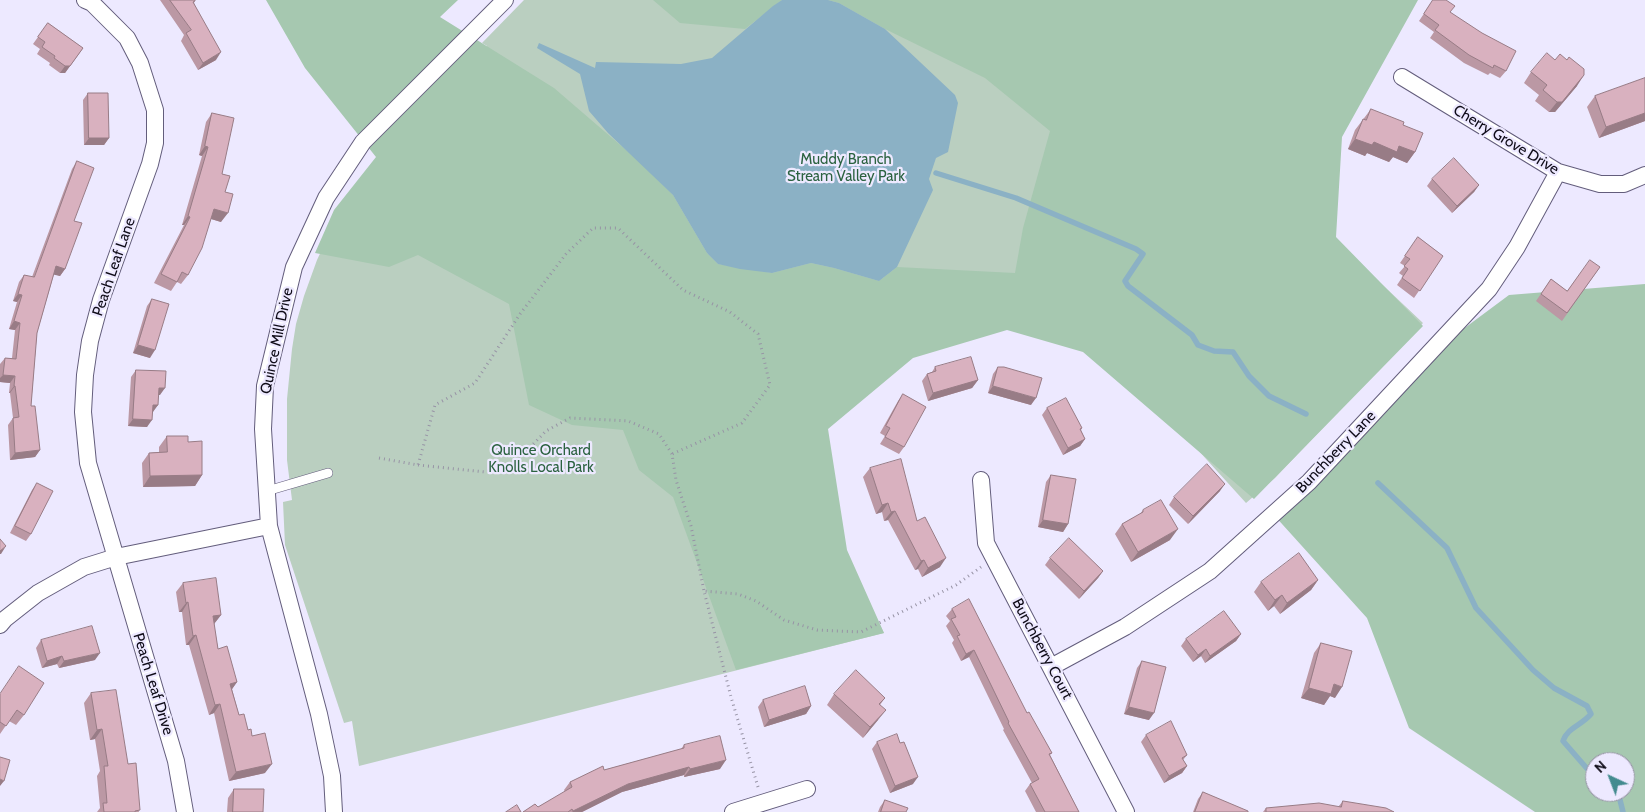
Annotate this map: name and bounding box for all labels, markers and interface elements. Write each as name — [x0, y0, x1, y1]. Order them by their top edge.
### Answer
street label: Cherry Grove Drive — [1450, 101, 1562, 179]
park label: Muddy Branch Stream Valley Park — [787, 151, 905, 186]
street label: Peach Leaf Lane — [89, 215, 139, 319]
street label: Quince Mill Drive — [257, 286, 297, 396]
street label: Bunchberry Lane — [1292, 407, 1380, 497]
park label: Quince Orchard Knolls Local Park — [488, 442, 594, 477]
street label: Bunchberry Court — [1008, 596, 1076, 702]
street label: Peach Leaf Drive — [129, 631, 177, 737]
north arrow — [1585, 752, 1635, 802]
text: N — [1591, 757, 1610, 777]

